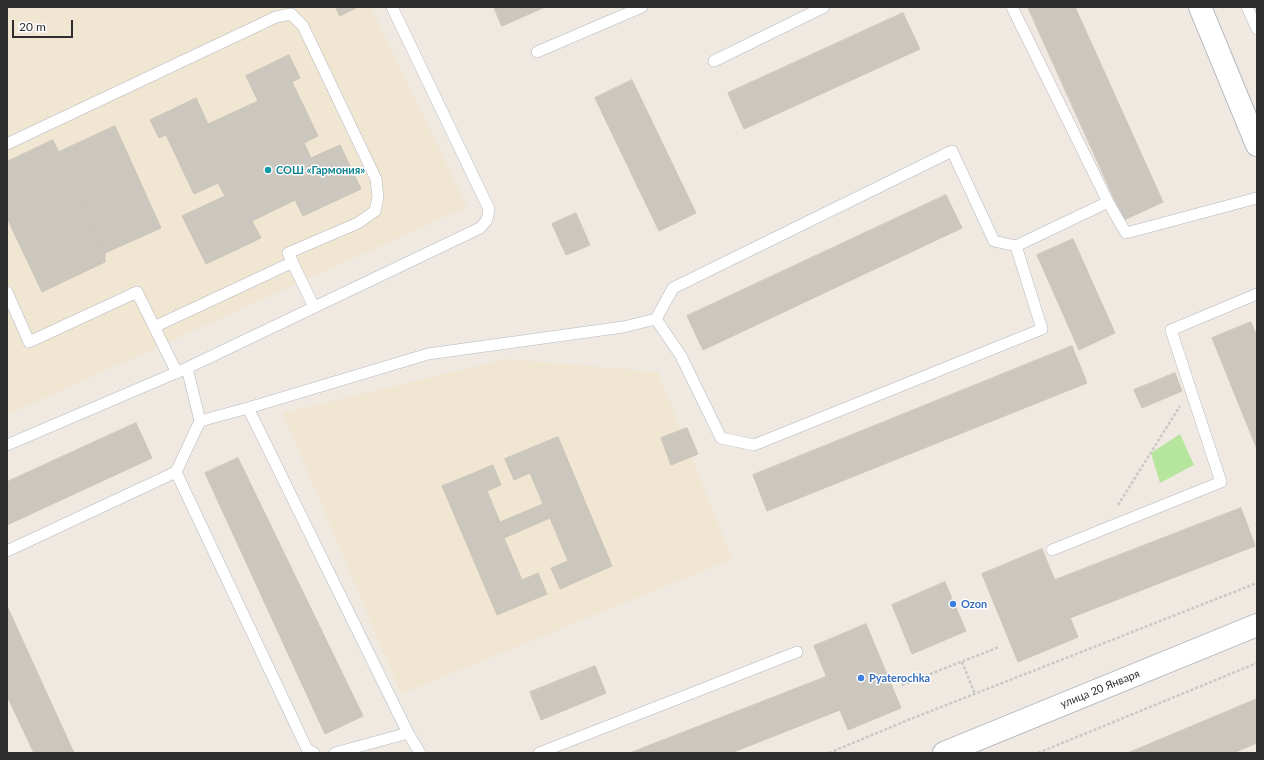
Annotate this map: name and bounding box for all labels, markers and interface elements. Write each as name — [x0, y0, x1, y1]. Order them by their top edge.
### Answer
scale bar — [14, 12, 75, 38]
text: 20 m — [19, 19, 46, 34]
place label: СОШ «Гармония» — [276, 163, 365, 177]
marker: СОШ «Гармония» — [263, 165, 273, 175]
place label: Ozon — [961, 597, 987, 611]
marker: Ozon — [948, 599, 958, 609]
street label: улица 20 Января — [1058, 667, 1142, 711]
place label: Pyaterochka — [869, 671, 930, 685]
marker: Pyaterochka — [856, 673, 866, 683]

